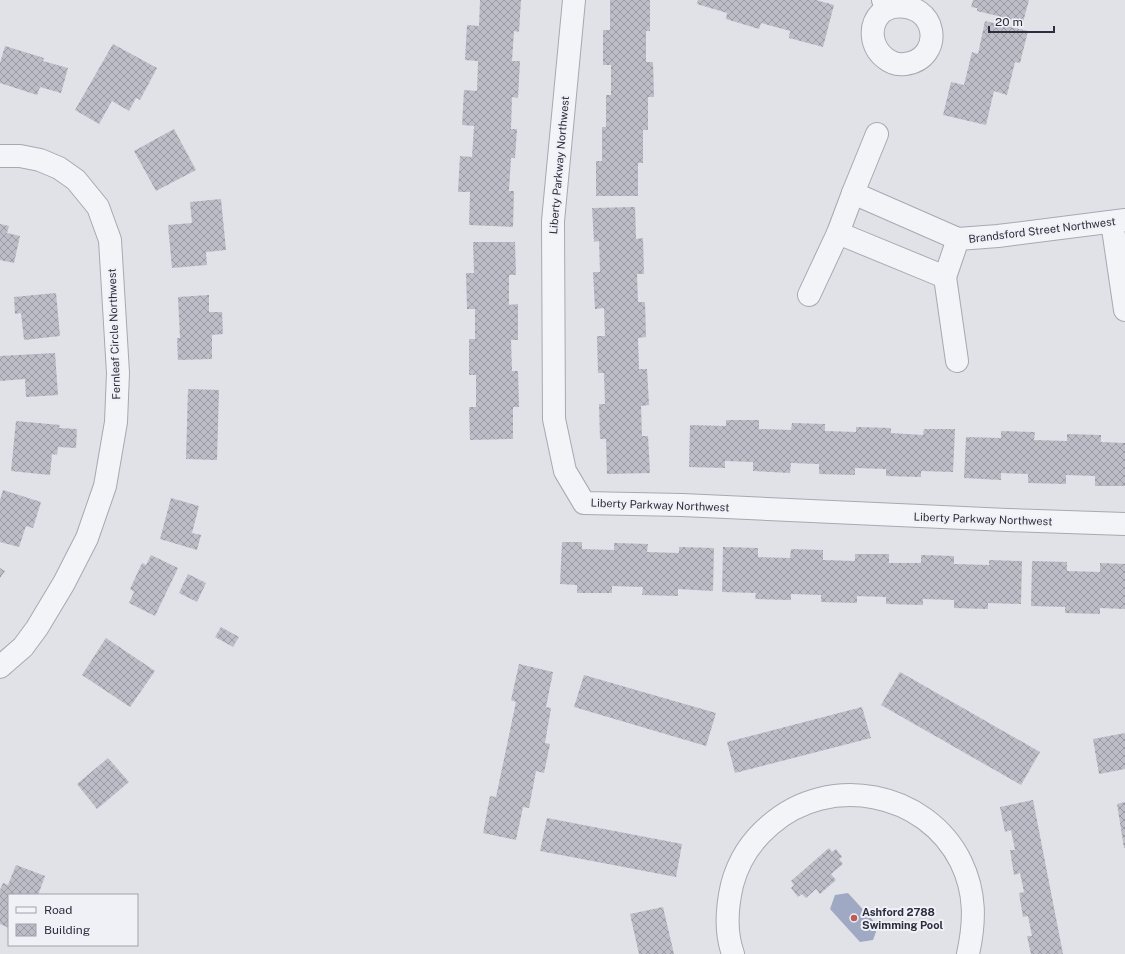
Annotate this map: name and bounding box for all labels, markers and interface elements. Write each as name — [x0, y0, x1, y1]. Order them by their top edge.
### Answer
scale bar — [989, 8, 1054, 34]
text: 20 m — [995, 15, 1023, 29]
street label: Liberty Parkway Northwest — [547, 95, 571, 235]
street label: Brandsford Street Northwest — [968, 215, 1116, 245]
street label: Fernleaf Circle Northwest — [106, 268, 122, 400]
street label: Liberty Parkway Northwest — [590, 497, 730, 513]
street label: Liberty Parkway Northwest — [913, 511, 1053, 527]
legend — [8, 894, 138, 946]
text: Road — [44, 903, 72, 917]
place label: Ashford 2788 Swimming Pool — [862, 906, 944, 931]
marker: Ashford 2788 Swimming Pool — [849, 913, 859, 923]
text: Building — [44, 923, 90, 937]

